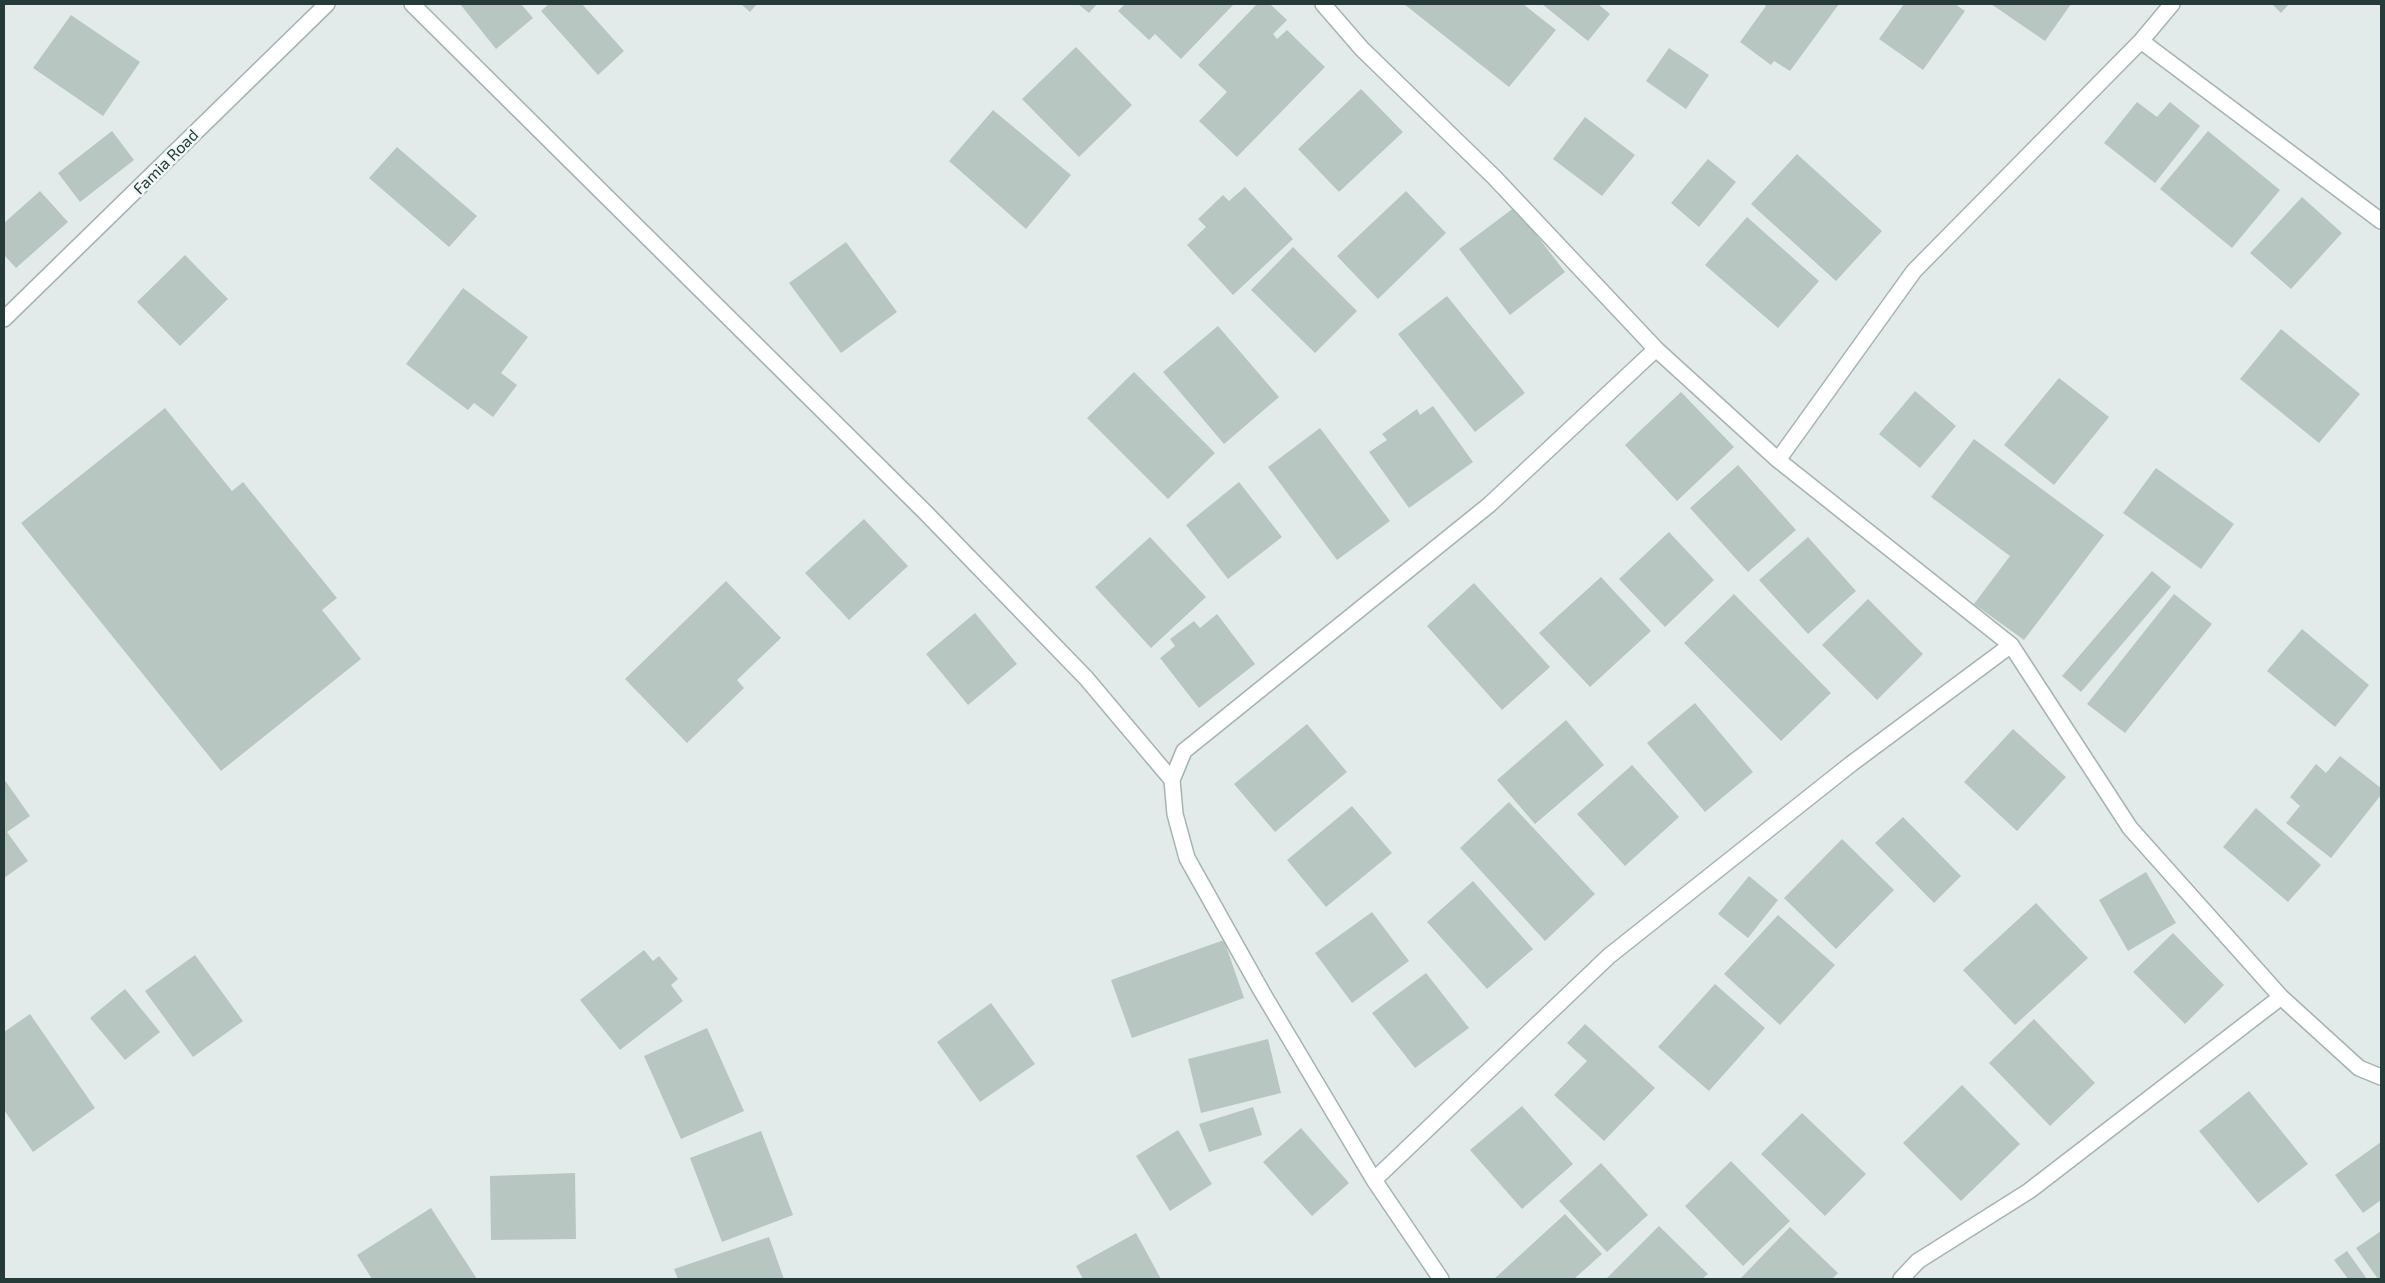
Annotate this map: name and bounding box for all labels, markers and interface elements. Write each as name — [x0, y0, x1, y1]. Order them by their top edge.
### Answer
street label: Famia Road — [129, 125, 203, 199]

